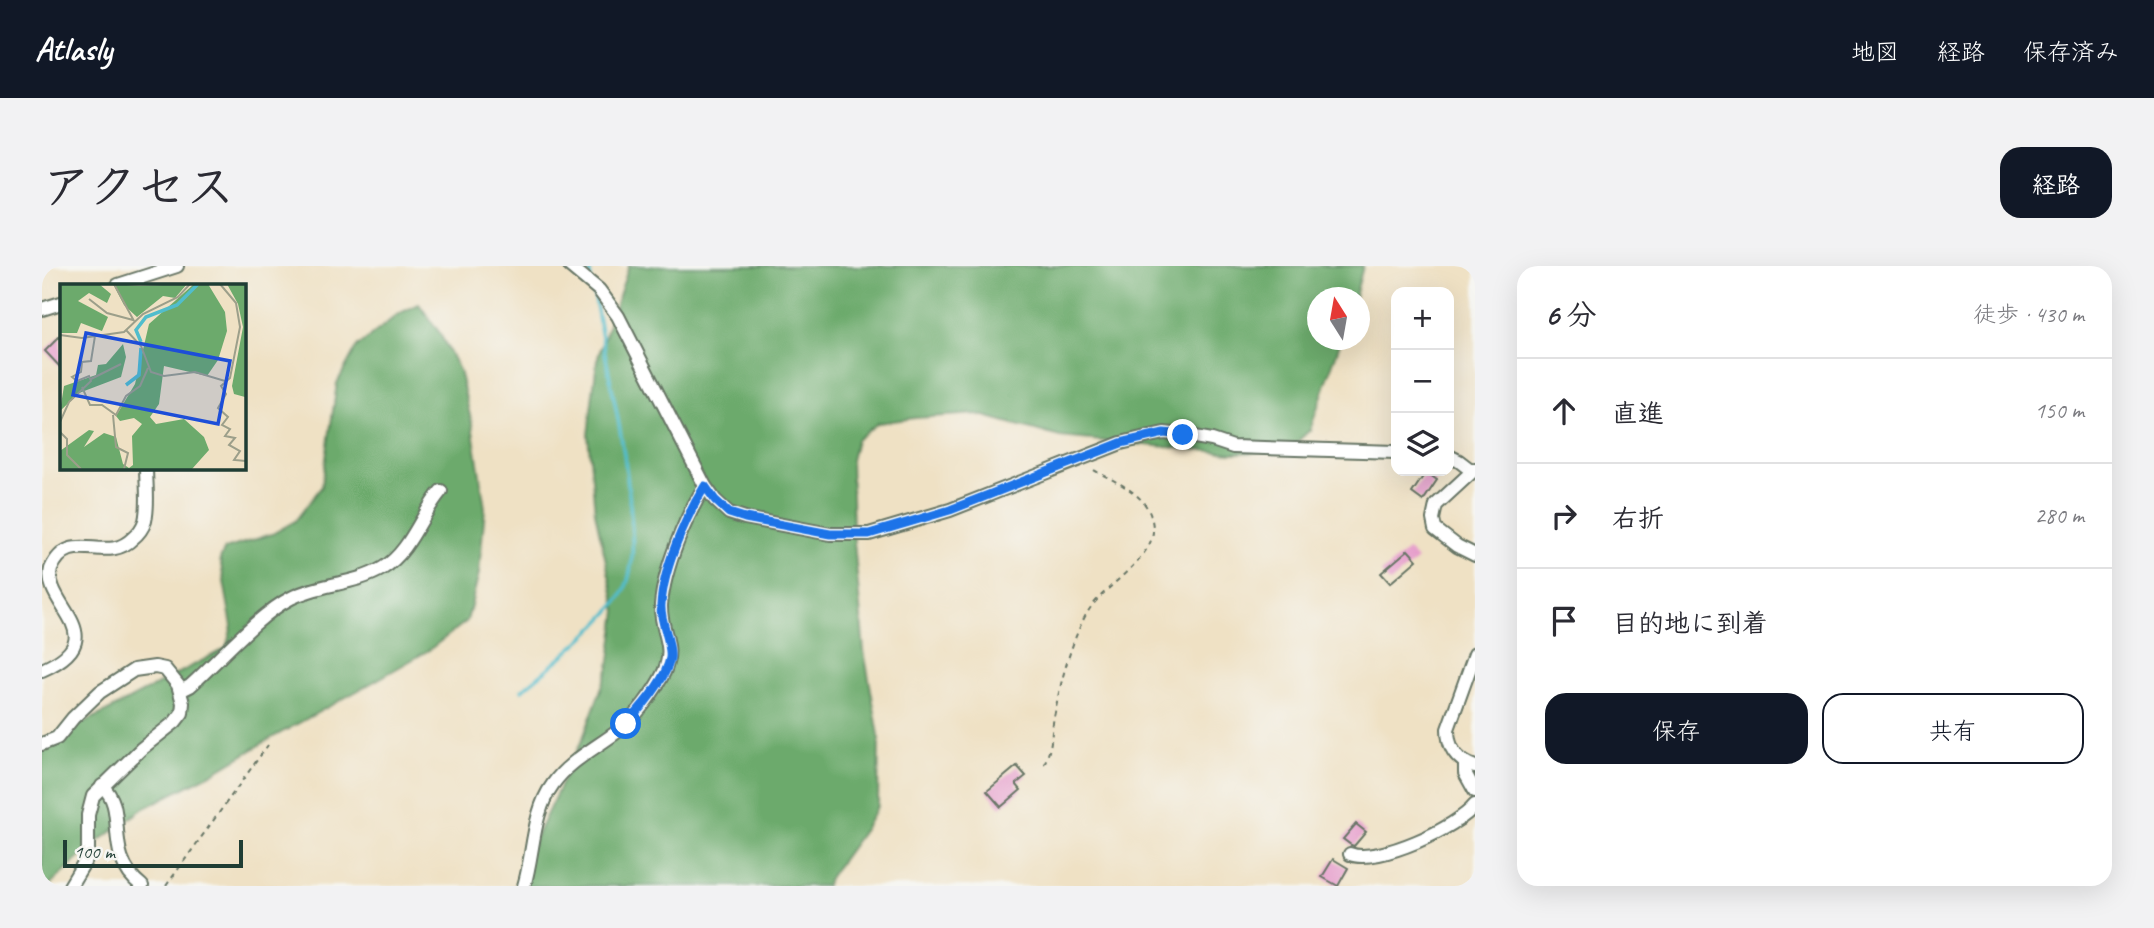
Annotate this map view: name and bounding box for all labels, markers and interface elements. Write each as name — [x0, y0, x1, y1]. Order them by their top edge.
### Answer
text: Atlasly — [35, 28, 112, 70]
text: 地図 — [1851, 37, 1899, 67]
text: 経路 — [1937, 37, 1985, 67]
text: 保存済み — [2023, 37, 2119, 67]
button: 経路 — [2000, 147, 2112, 218]
text: アクセス — [42, 156, 235, 218]
inset map — [60, 284, 245, 469]
north arrow — [1307, 287, 1370, 350]
map controls — [1391, 287, 1454, 476]
button: + — [1391, 287, 1454, 350]
text: 6 分 — [1545, 296, 1596, 334]
text: 徒歩 · 430 m — [1973, 300, 2084, 329]
button: − — [1391, 350, 1454, 413]
icon: ahead — [1545, 392, 1583, 430]
text: 150 m — [2035, 396, 2084, 425]
text: 直進 — [1612, 397, 1664, 430]
button: layers — [1391, 413, 1454, 476]
route end — [1167, 419, 1198, 450]
icon: right — [1545, 497, 1583, 535]
text: 280 m — [2035, 501, 2084, 530]
text: 右折 — [1612, 502, 1664, 535]
icon: arrive — [1545, 602, 1583, 640]
text: 目的地に到着 — [1612, 607, 1768, 640]
button: 保存 — [1545, 693, 1808, 764]
button: 共有 — [1822, 693, 2084, 764]
route start — [610, 708, 641, 739]
scale bar — [63, 837, 243, 869]
text: 100 m — [74, 840, 115, 864]

